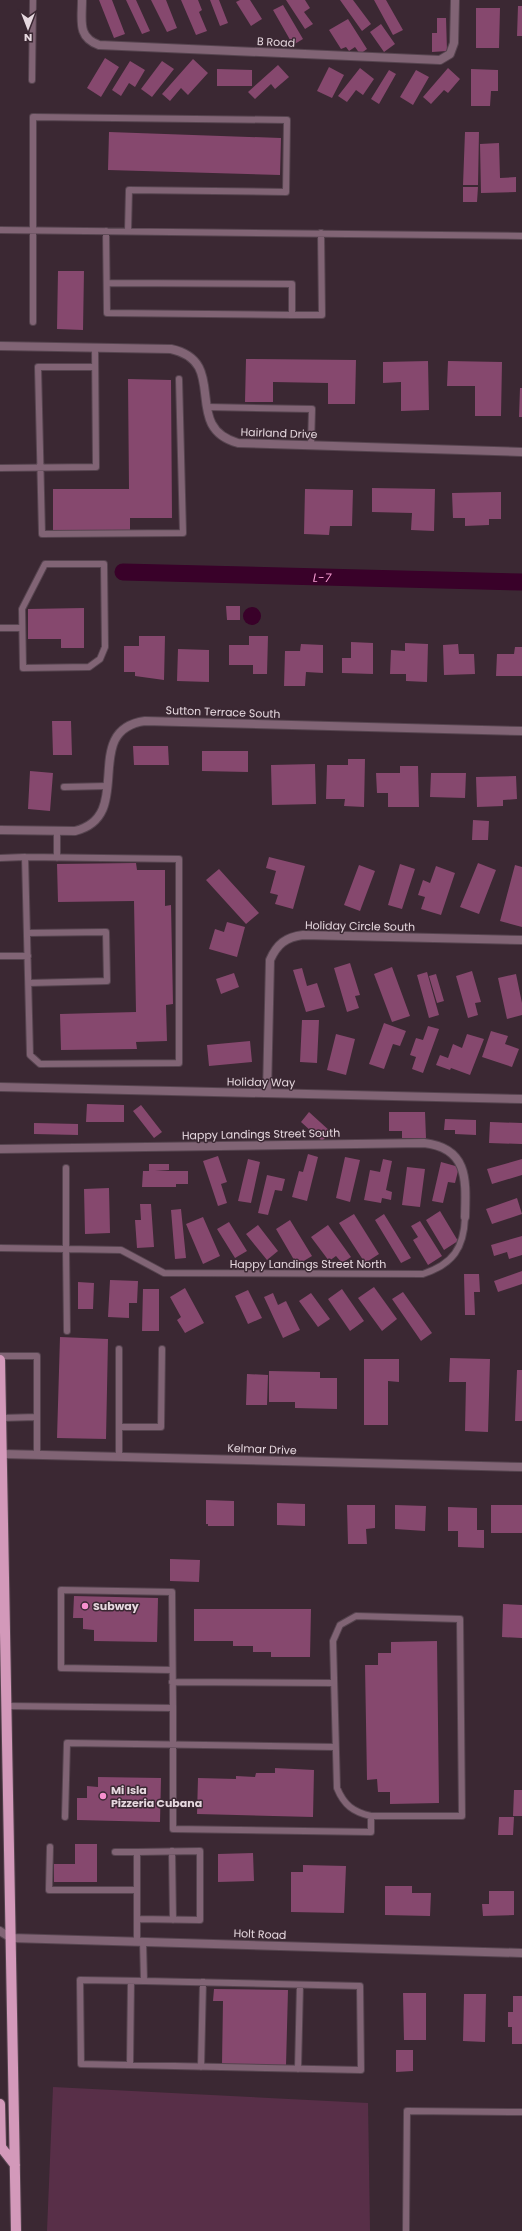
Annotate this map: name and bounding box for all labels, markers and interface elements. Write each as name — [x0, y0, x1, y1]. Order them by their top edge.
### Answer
north arrow — [8, 8, 48, 48]
text: N — [24, 30, 32, 46]
street label: B Road — [256, 33, 296, 51]
street label: Hairland Drive — [240, 424, 318, 442]
water label: L-7 — [313, 568, 333, 586]
street label: Sutton Terrace South — [165, 702, 281, 722]
street label: Holiday Circle South — [305, 917, 415, 935]
street label: Holiday Way — [227, 1073, 296, 1091]
street label: Happy Landings Street South — [182, 1125, 340, 1143]
street label: Happy Landings Street North — [230, 1256, 386, 1272]
street label: Kelmar Drive — [227, 1440, 297, 1458]
place label: Subway — [93, 1598, 139, 1614]
marker: Subway — [80, 1601, 90, 1611]
place label: Mi Isla Pizzeria Cubana — [111, 1782, 202, 1811]
marker: Mi Isla Pizzeria Cubana — [98, 1791, 108, 1801]
street label: Holt Road — [233, 1925, 287, 1943]

